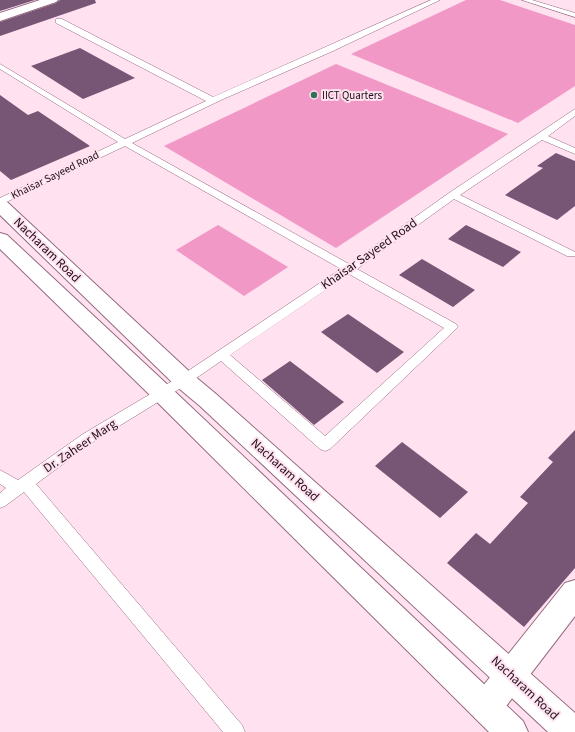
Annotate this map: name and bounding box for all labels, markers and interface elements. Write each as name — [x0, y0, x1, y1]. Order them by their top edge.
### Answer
place label: IICT Quarters — [322, 88, 382, 103]
marker: IICT Quarters — [309, 90, 319, 100]
street label: Khaisar Sayeed Road — [9, 147, 101, 203]
street label: Nacharam Road — [10, 213, 84, 287]
street label: Khaisar Sayeed Road — [317, 214, 421, 294]
street label: Dr. Zaheer Marg — [40, 415, 121, 477]
street label: Nacharam Road — [247, 434, 323, 506]
street label: Nacharam Road — [487, 652, 563, 724]

